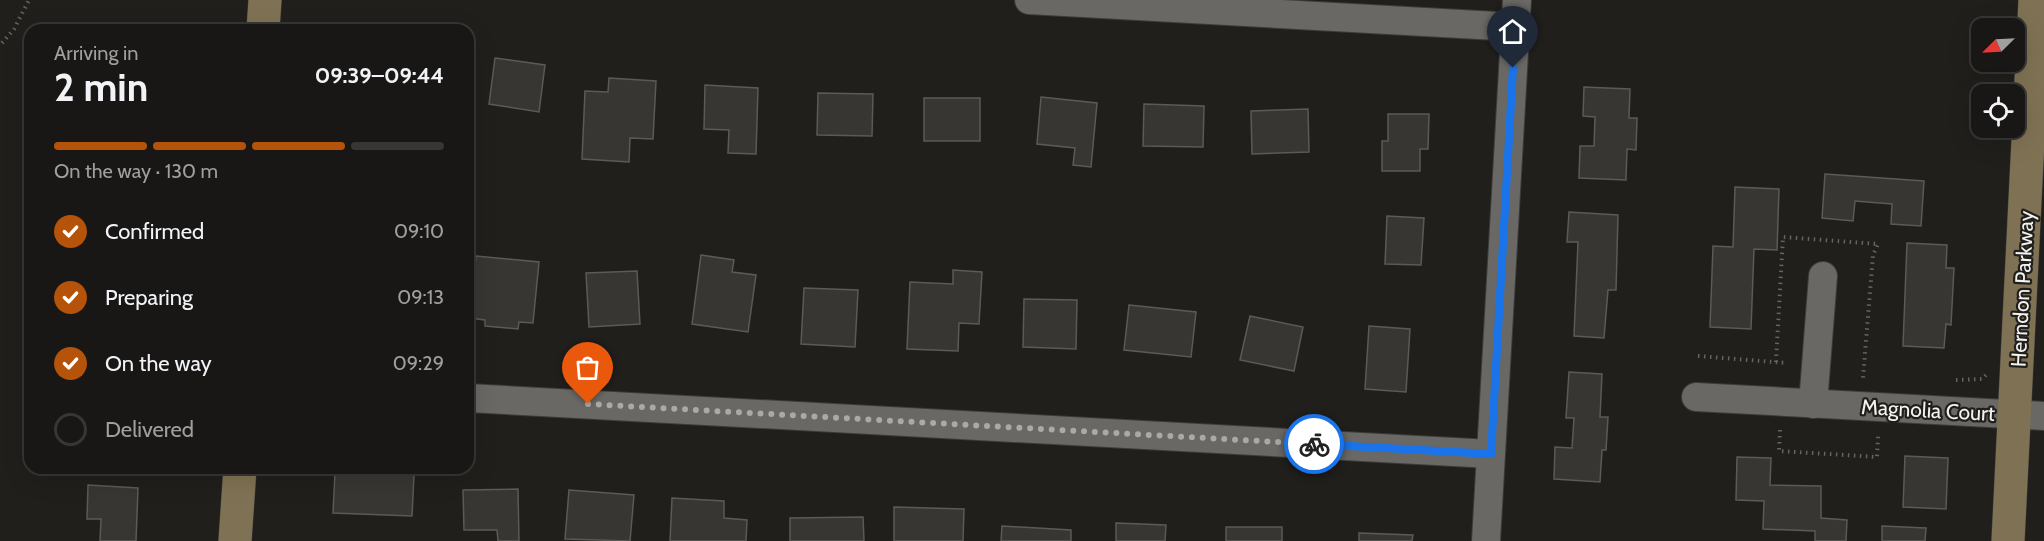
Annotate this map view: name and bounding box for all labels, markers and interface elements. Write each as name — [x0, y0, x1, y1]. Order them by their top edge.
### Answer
pin — [1487, 6, 1538, 68]
icon: home — [1496, 15, 1529, 48]
north arrow — [1971, 18, 2025, 72]
map controls — [1971, 18, 2025, 138]
text: Arriving in — [54, 41, 138, 65]
text: 09:39–09:44 — [315, 62, 444, 89]
text: 2 min — [54, 63, 148, 111]
button: locate — [1971, 84, 2025, 138]
text: On the way · 130 m — [54, 159, 218, 183]
street label: Herndon Parkway — [2005, 210, 2039, 368]
icon: check — [54, 215, 87, 248]
text: Confirmed — [105, 218, 204, 245]
text: 09:10 — [394, 219, 444, 243]
icon: check — [54, 281, 87, 314]
text: Preparing — [105, 284, 193, 311]
text: 09:13 — [397, 285, 444, 309]
pin — [562, 342, 613, 404]
icon: check — [54, 347, 87, 380]
text: On the way — [105, 350, 212, 377]
text: 09:29 — [393, 351, 444, 375]
icon: bag — [571, 351, 604, 384]
street label: Magnolia Court — [1861, 394, 1995, 426]
courier — [1284, 414, 1344, 474]
text: Delivered — [105, 416, 194, 443]
icon: bike — [1298, 428, 1331, 461]

